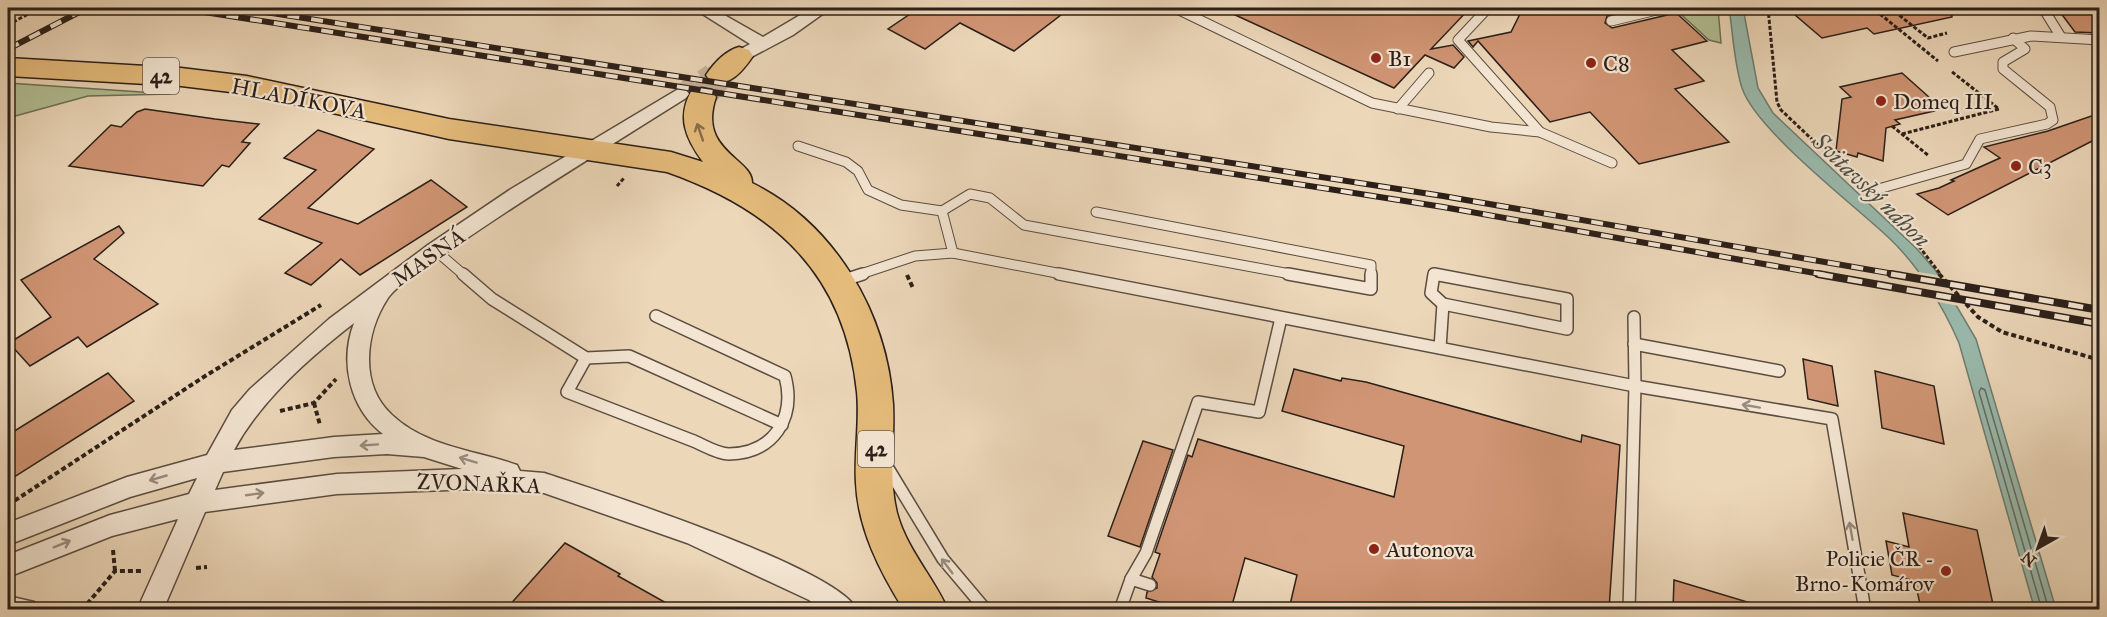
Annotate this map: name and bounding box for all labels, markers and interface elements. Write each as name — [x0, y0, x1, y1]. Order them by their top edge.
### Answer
place label: B1 — [1388, 45, 1411, 72]
place label: C8 — [1603, 50, 1630, 77]
marker: B1 — [1369, 51, 1383, 65]
marker: C8 — [1584, 56, 1598, 70]
road number: 42 — [143, 58, 179, 94]
street label: HLADÍKOVA — [229, 72, 369, 125]
place label: Domeq III — [1893, 88, 1993, 115]
marker: Domeq III — [1874, 94, 1888, 108]
one-way arrow — [694, 123, 705, 142]
water label: Svitavský náhon — [1805, 125, 1937, 254]
place label: C3 — [2028, 153, 2052, 180]
marker: C3 — [2009, 159, 2023, 173]
street label: MASNÁ — [386, 222, 470, 292]
one-way arrow — [1742, 400, 1762, 411]
road number: 42 — [858, 431, 894, 467]
one-way arrow — [359, 440, 379, 451]
one-way arrow — [459, 454, 478, 465]
street label: ZVONAŘKA — [416, 468, 542, 499]
one-way arrow — [149, 473, 168, 484]
one-way arrow — [245, 489, 264, 500]
north arrow — [2008, 518, 2068, 578]
one-way arrow — [1845, 522, 1856, 542]
place label: Autonova — [1385, 536, 1475, 563]
one-way arrow — [52, 538, 71, 549]
marker: Autonova — [1367, 542, 1381, 556]
place label: Policie ČR - Brno-Komárov — [1795, 545, 1935, 597]
text: N — [2017, 547, 2040, 571]
one-way arrow — [941, 558, 954, 574]
marker: Policie ČR - Brno-Komárov — [1939, 564, 1953, 578]

